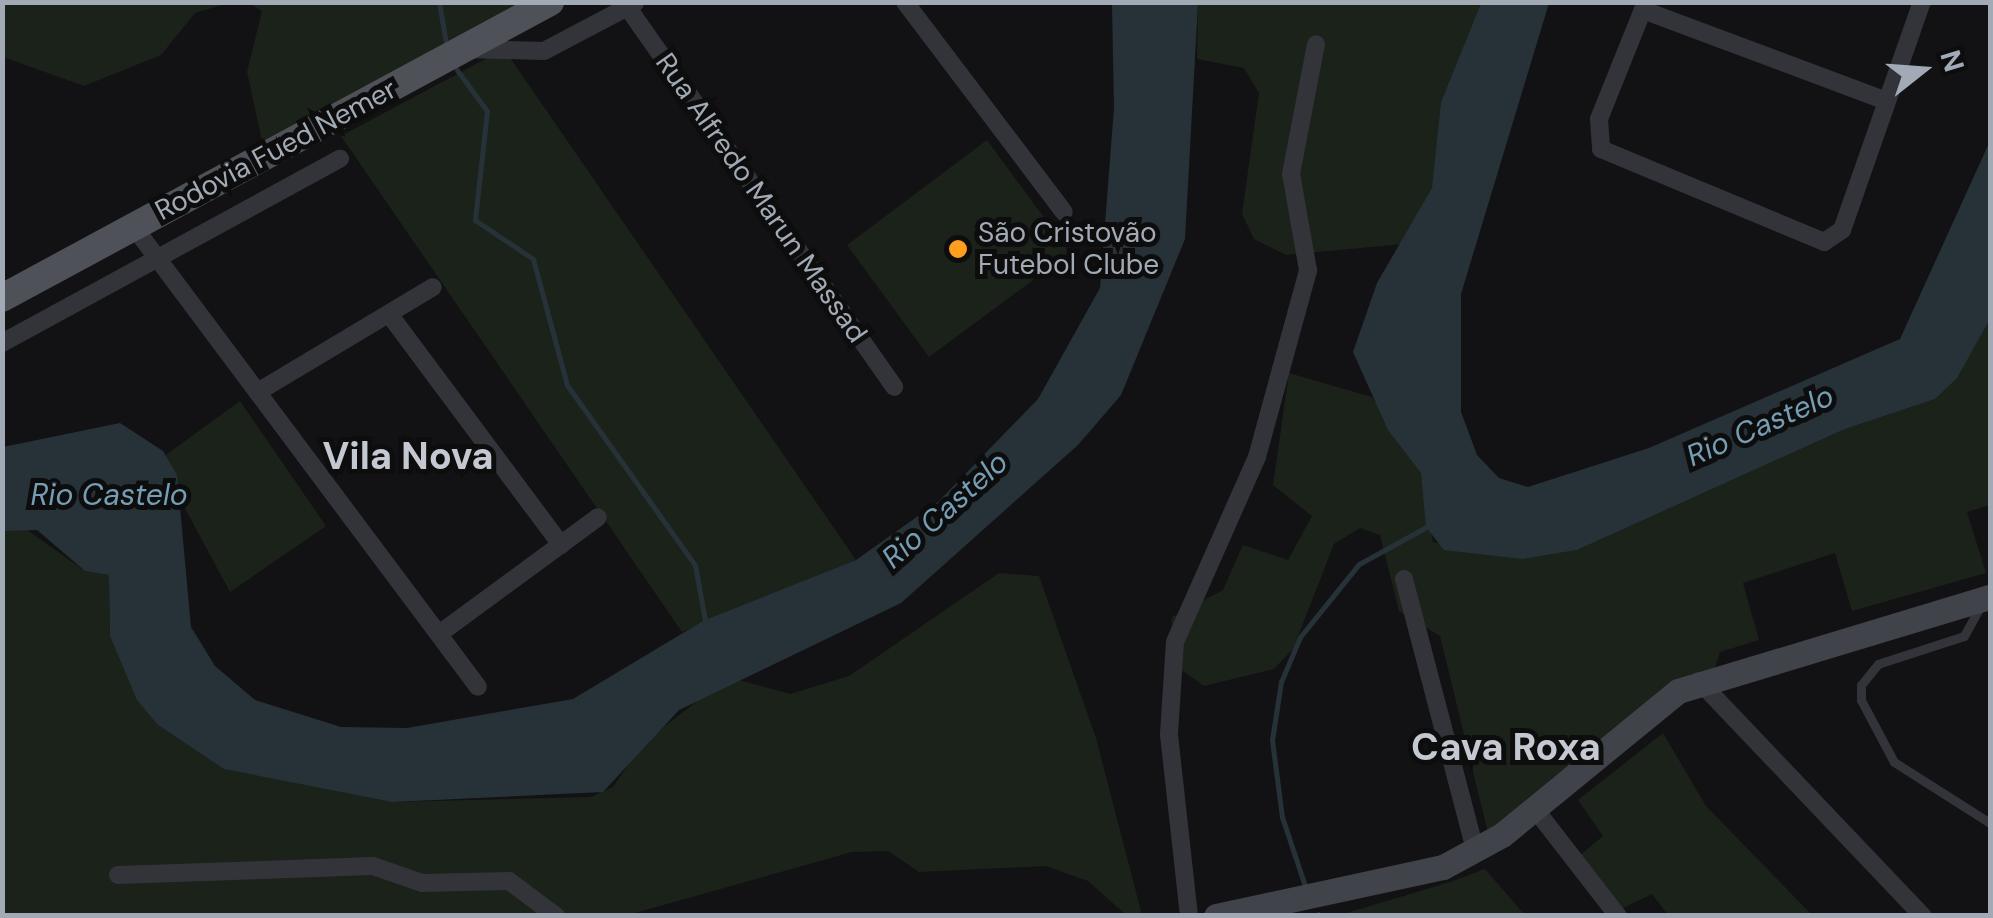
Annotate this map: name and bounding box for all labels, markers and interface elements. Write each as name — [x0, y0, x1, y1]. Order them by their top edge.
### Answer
north arrow — [1873, 20, 1973, 120]
text: N — [1931, 46, 1973, 76]
street label: Rua Alfredo Marun Massad — [648, 47, 874, 349]
street label: Rodovia Fued Nemer — [150, 72, 402, 228]
place label: São Cristovão Futebol Clube — [978, 216, 1159, 282]
marker: São Cristovão Futebol Clube — [947, 238, 969, 260]
water label: Rio Castelo — [1681, 378, 1839, 474]
district label: Vila Nova — [322, 434, 494, 480]
water label: Rio Castelo — [875, 444, 1015, 576]
water label: Rio Castelo — [30, 477, 188, 513]
district label: Cava Roxa — [1411, 725, 1601, 771]

